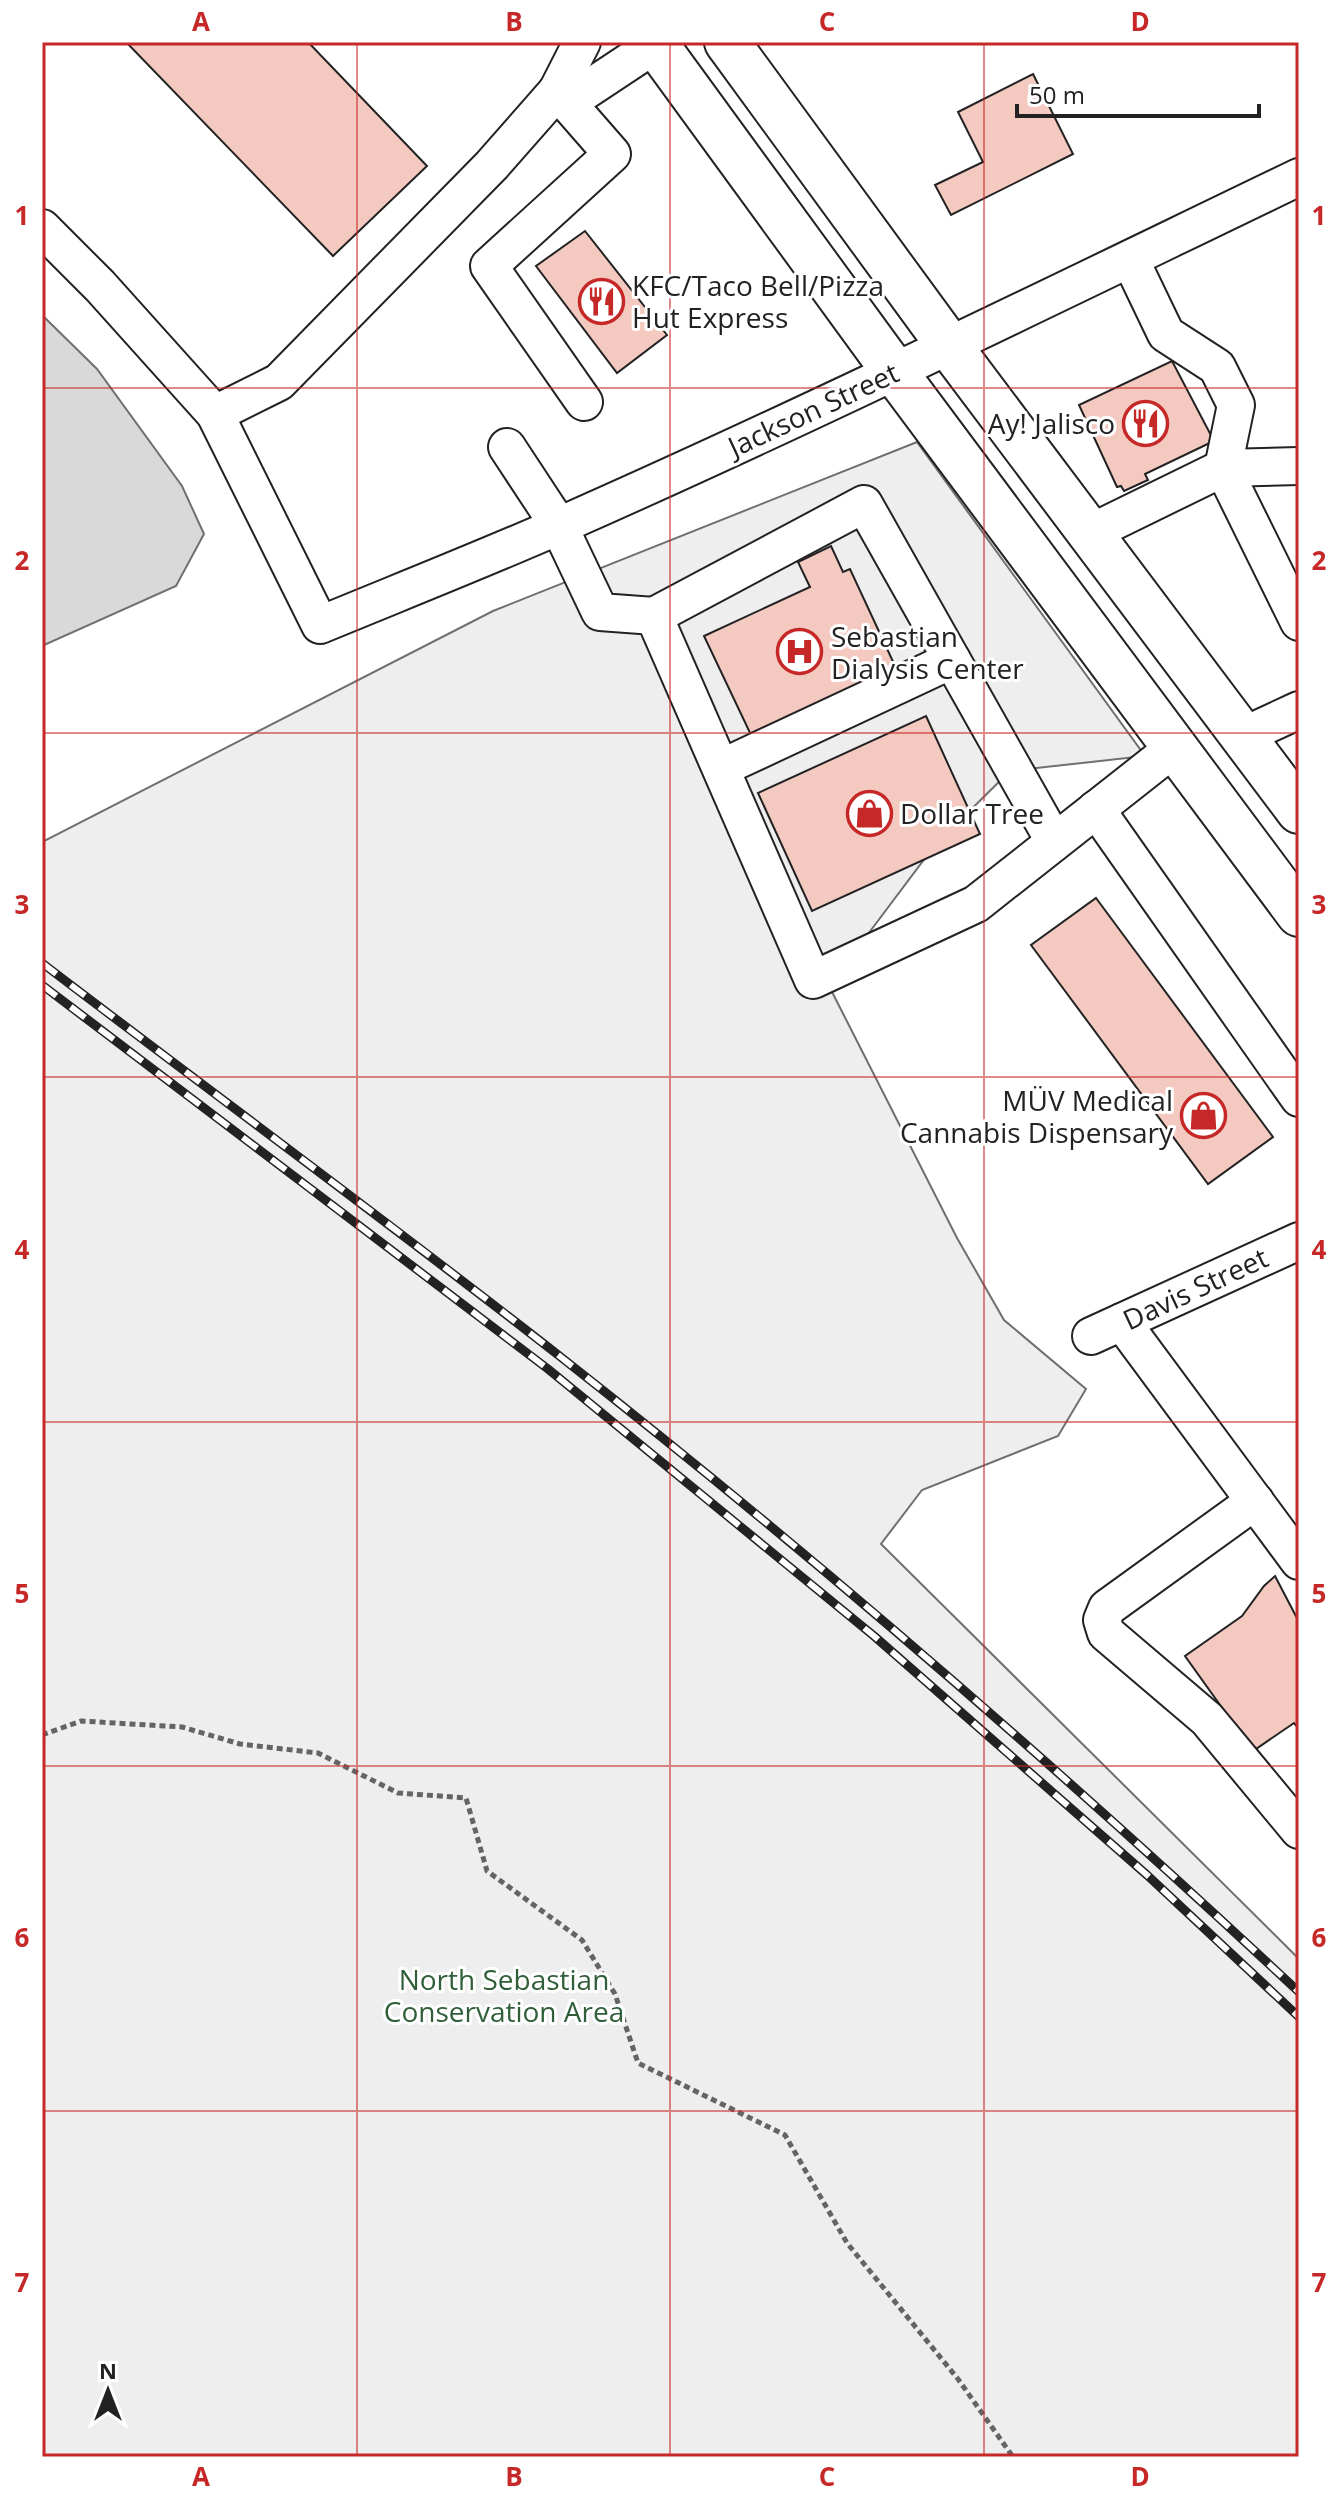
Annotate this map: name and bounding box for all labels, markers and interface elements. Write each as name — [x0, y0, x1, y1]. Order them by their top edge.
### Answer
text: A — [192, 3, 210, 39]
text: B — [505, 3, 523, 39]
text: C — [819, 3, 835, 39]
text: D — [1130, 3, 1150, 39]
scale bar — [1017, 68, 1259, 118]
text: 50 m — [1029, 78, 1085, 111]
text: 1 — [15, 197, 29, 233]
text: 1 — [1312, 197, 1326, 233]
place label: KFC/Taco Bell/Pizza Hut Express — [632, 266, 884, 336]
restaurant icon: KFC/Taco Bell/Pizza Hut Express — [577, 277, 625, 325]
street label: Jackson Street — [719, 353, 904, 466]
restaurant icon: Ay! Jalisco — [1122, 399, 1170, 447]
place label: Ay! Jalisco — [988, 404, 1115, 442]
text: 2 — [15, 542, 30, 578]
text: 2 — [1312, 542, 1327, 578]
place label: Sebastian Dialysis Center — [831, 617, 1024, 687]
hospital icon: Sebastian Dialysis Center — [776, 628, 824, 676]
shop icon: Dollar Tree — [845, 789, 893, 837]
place label: Dollar Tree — [900, 794, 1044, 832]
text: 3 — [15, 886, 29, 922]
text: 3 — [1312, 886, 1326, 922]
place label: MÜV Medical Cannabis Dispensary — [900, 1081, 1174, 1151]
shop icon: MÜV Medical Cannabis Dispensary — [1180, 1092, 1228, 1140]
text: 4 — [15, 1231, 30, 1267]
text: 4 — [1312, 1231, 1327, 1267]
street label: Davis Street — [1116, 1238, 1274, 1338]
text: 5 — [15, 1575, 29, 1611]
text: 5 — [1312, 1575, 1326, 1611]
text: 6 — [15, 1919, 30, 1955]
text: 6 — [1312, 1919, 1327, 1955]
park label: North Sebastian Conservation Area — [384, 1960, 624, 2030]
text: 7 — [15, 2264, 30, 2300]
text: 7 — [1312, 2264, 1327, 2300]
north arrow — [68, 2351, 148, 2431]
text: N — [99, 2355, 117, 2385]
text: A — [192, 2458, 210, 2494]
text: B — [505, 2458, 523, 2494]
text: C — [819, 2458, 835, 2494]
text: D — [1130, 2458, 1150, 2494]

